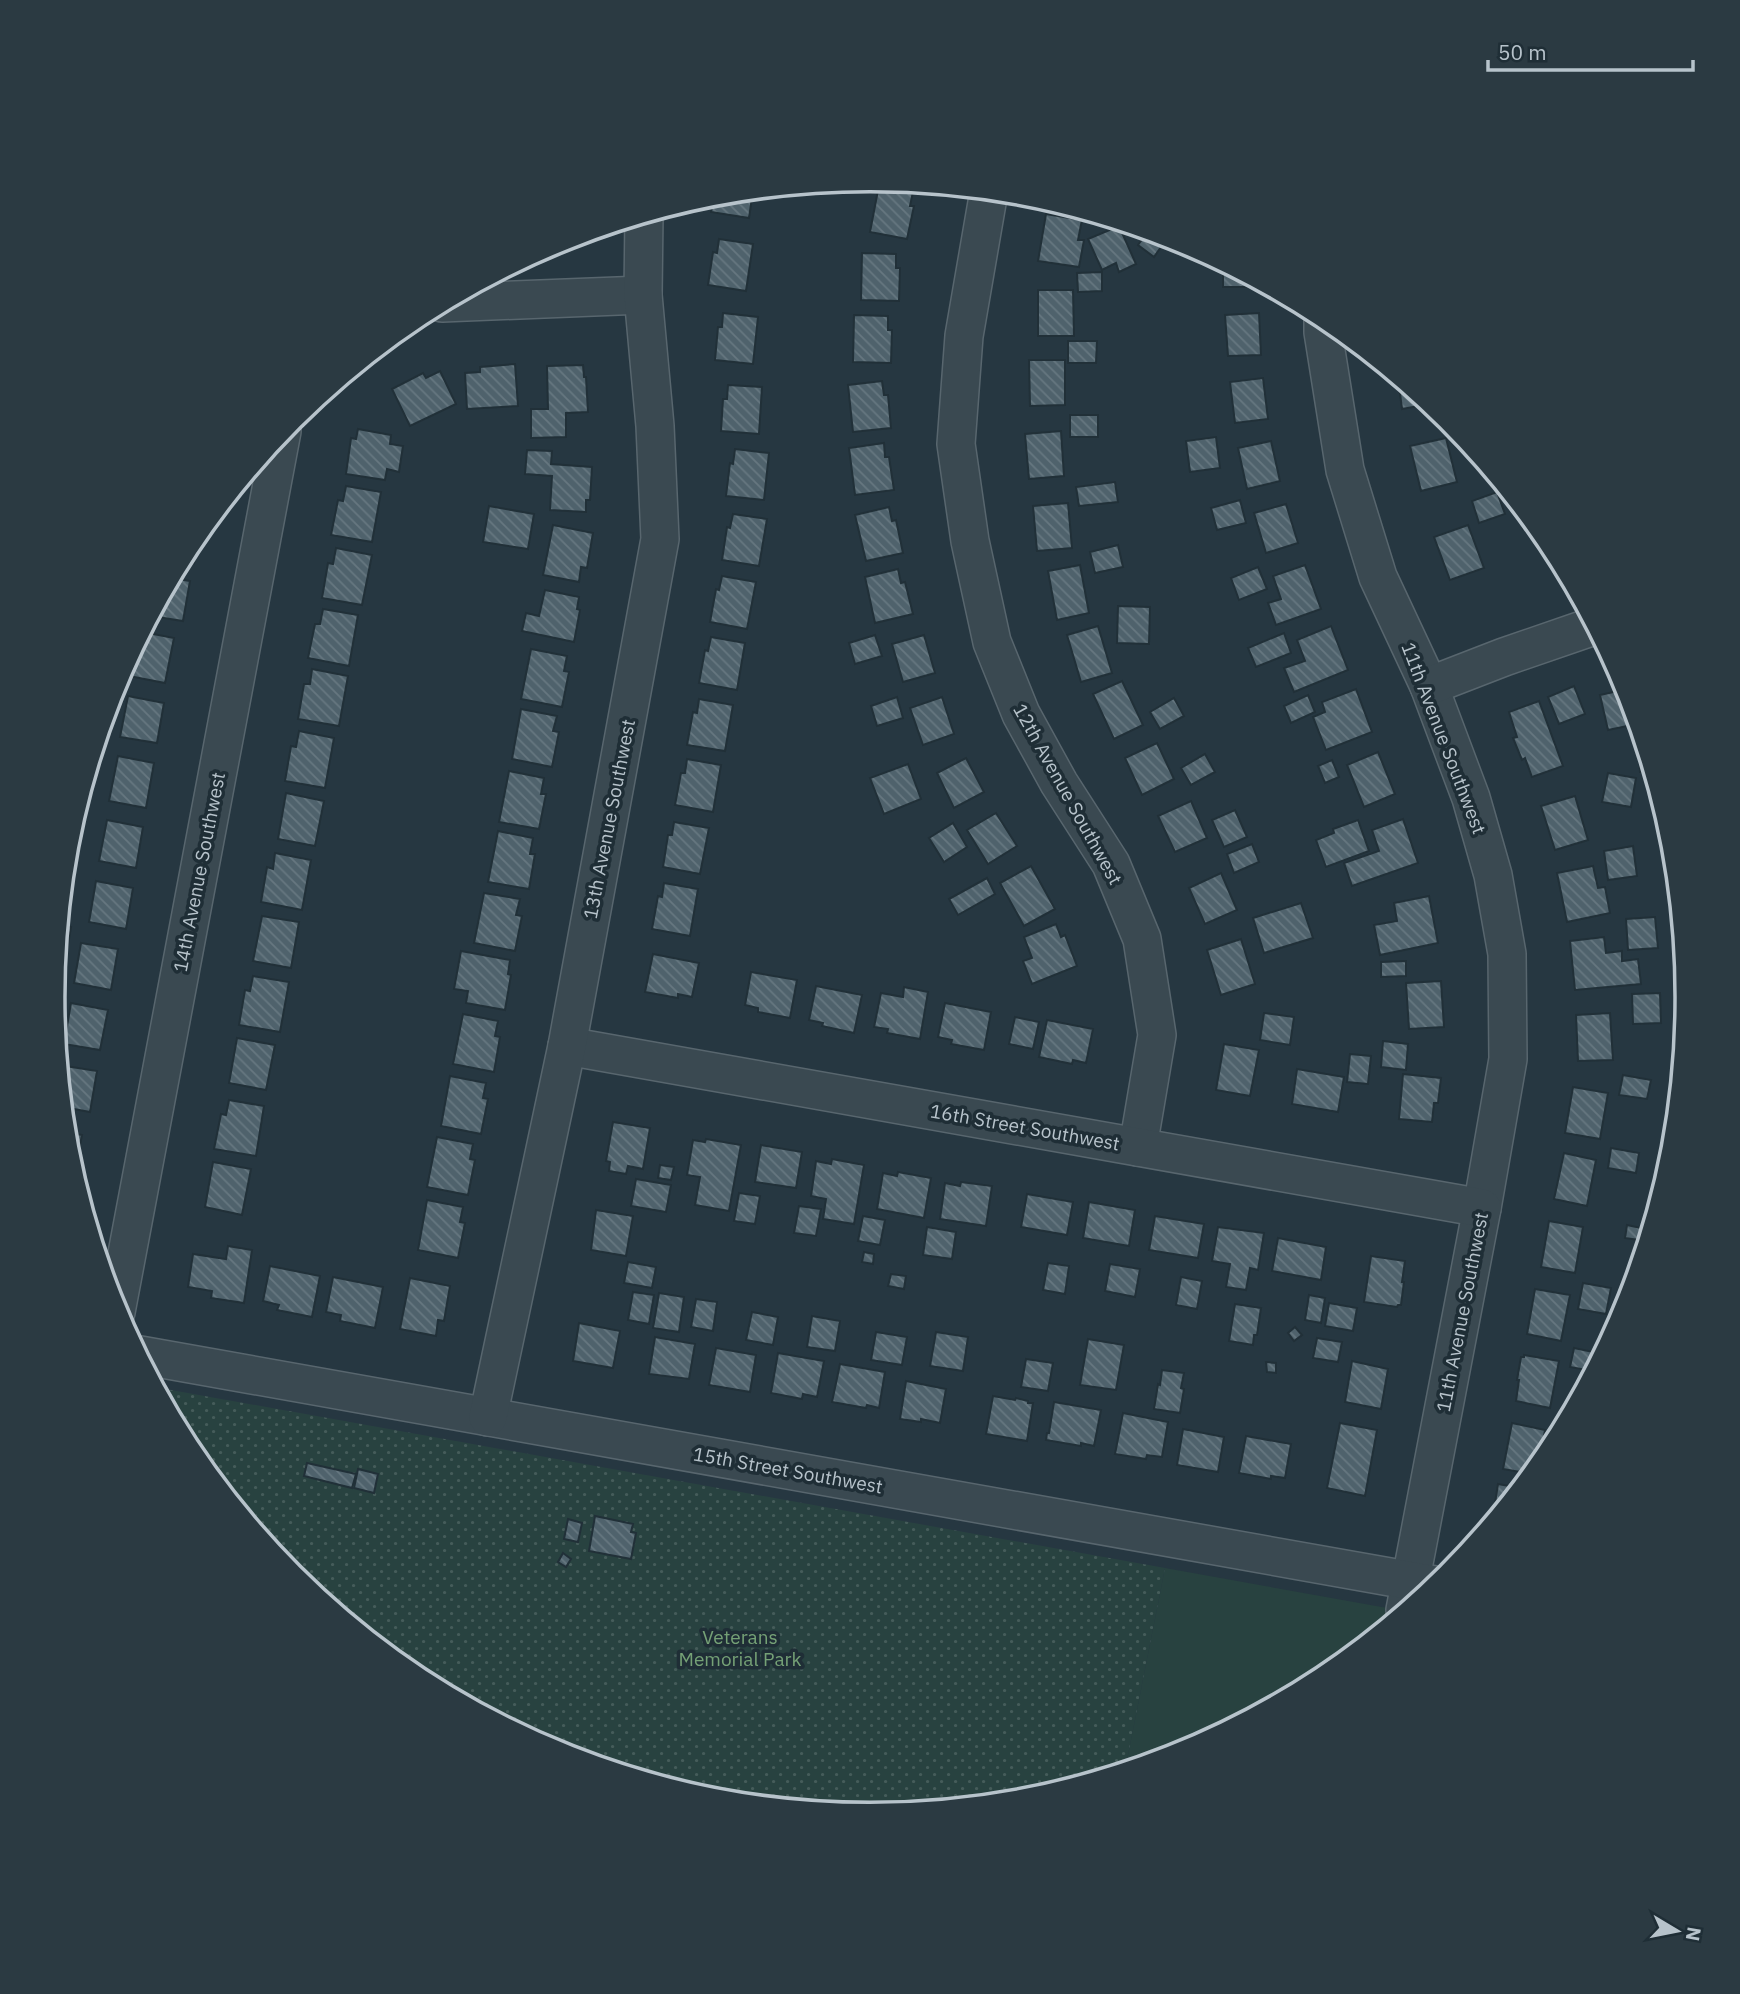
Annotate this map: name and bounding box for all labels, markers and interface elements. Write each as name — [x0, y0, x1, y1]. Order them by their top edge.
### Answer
scale bar — [1488, 28, 1693, 72]
text: 50 m — [1498, 38, 1547, 66]
street label: 11th Avenue Southwest — [1396, 639, 1492, 837]
street label: 12th Avenue Southwest — [1008, 699, 1128, 889]
street label: 13th Avenue Southwest — [578, 717, 640, 921]
street label: 14th Avenue Southwest — [168, 770, 230, 974]
street label: 16th Street Southwest — [928, 1099, 1122, 1155]
street label: 11th Avenue Southwest — [1431, 1210, 1493, 1414]
street label: 15th Street Southwest — [691, 1442, 885, 1498]
park label: Veterans Memorial Park — [678, 1625, 802, 1671]
north arrow — [1642, 1896, 1712, 1966]
text: N — [1681, 1925, 1707, 1943]

